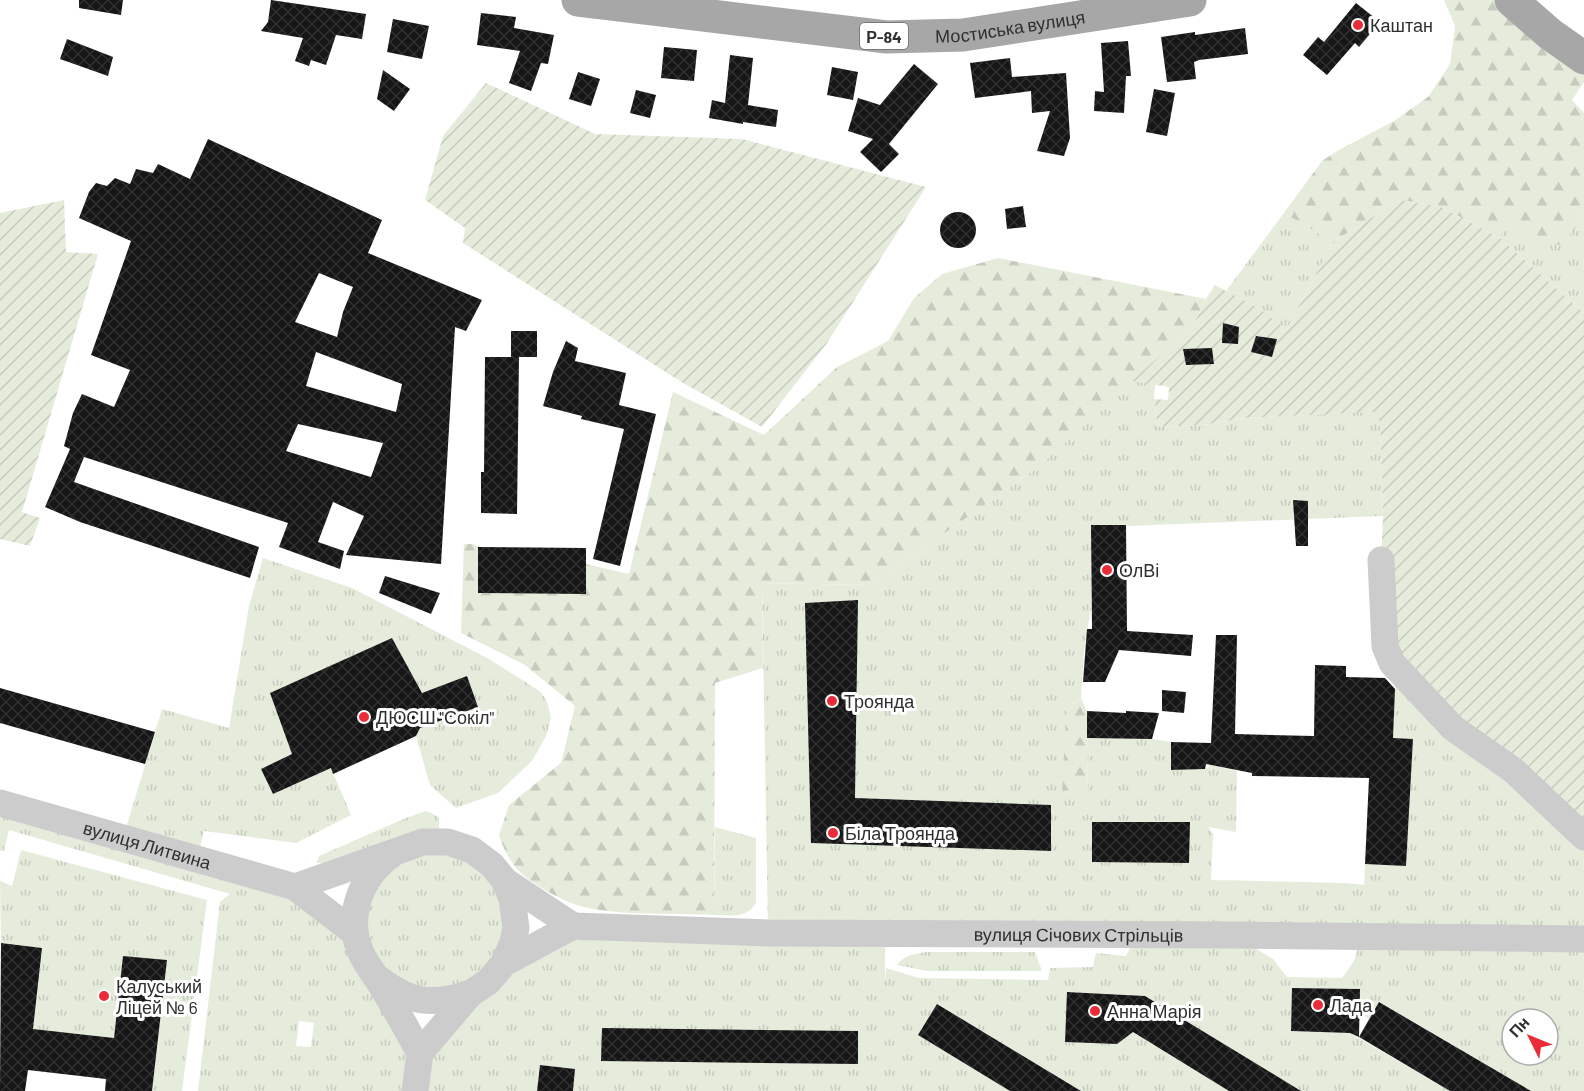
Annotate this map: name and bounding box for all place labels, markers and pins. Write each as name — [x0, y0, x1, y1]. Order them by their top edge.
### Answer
place label: Каштан — [1370, 14, 1433, 36]
marker: Каштан — [1351, 18, 1365, 32]
place label: ОлВі — [1119, 559, 1159, 581]
marker: ОлВі — [1100, 563, 1114, 577]
place label: Троянда — [844, 690, 915, 712]
marker: Троянда — [825, 694, 839, 708]
place label: ДЮСШ "Сокіл" — [376, 706, 494, 728]
marker: ДЮСШ "Сокіл" — [357, 710, 371, 724]
place label: Біла Троянда — [845, 822, 956, 844]
marker: Біла Троянда — [826, 826, 840, 840]
place label: Калуський Ліцей № 6 — [116, 975, 202, 1018]
marker: Калуський Ліцей № 6 — [97, 989, 111, 1003]
place label: Лада — [1330, 994, 1373, 1016]
marker: Лада — [1311, 998, 1325, 1012]
place label: Анна Марія — [1107, 1000, 1201, 1022]
marker: Анна Марія — [1088, 1004, 1102, 1018]

